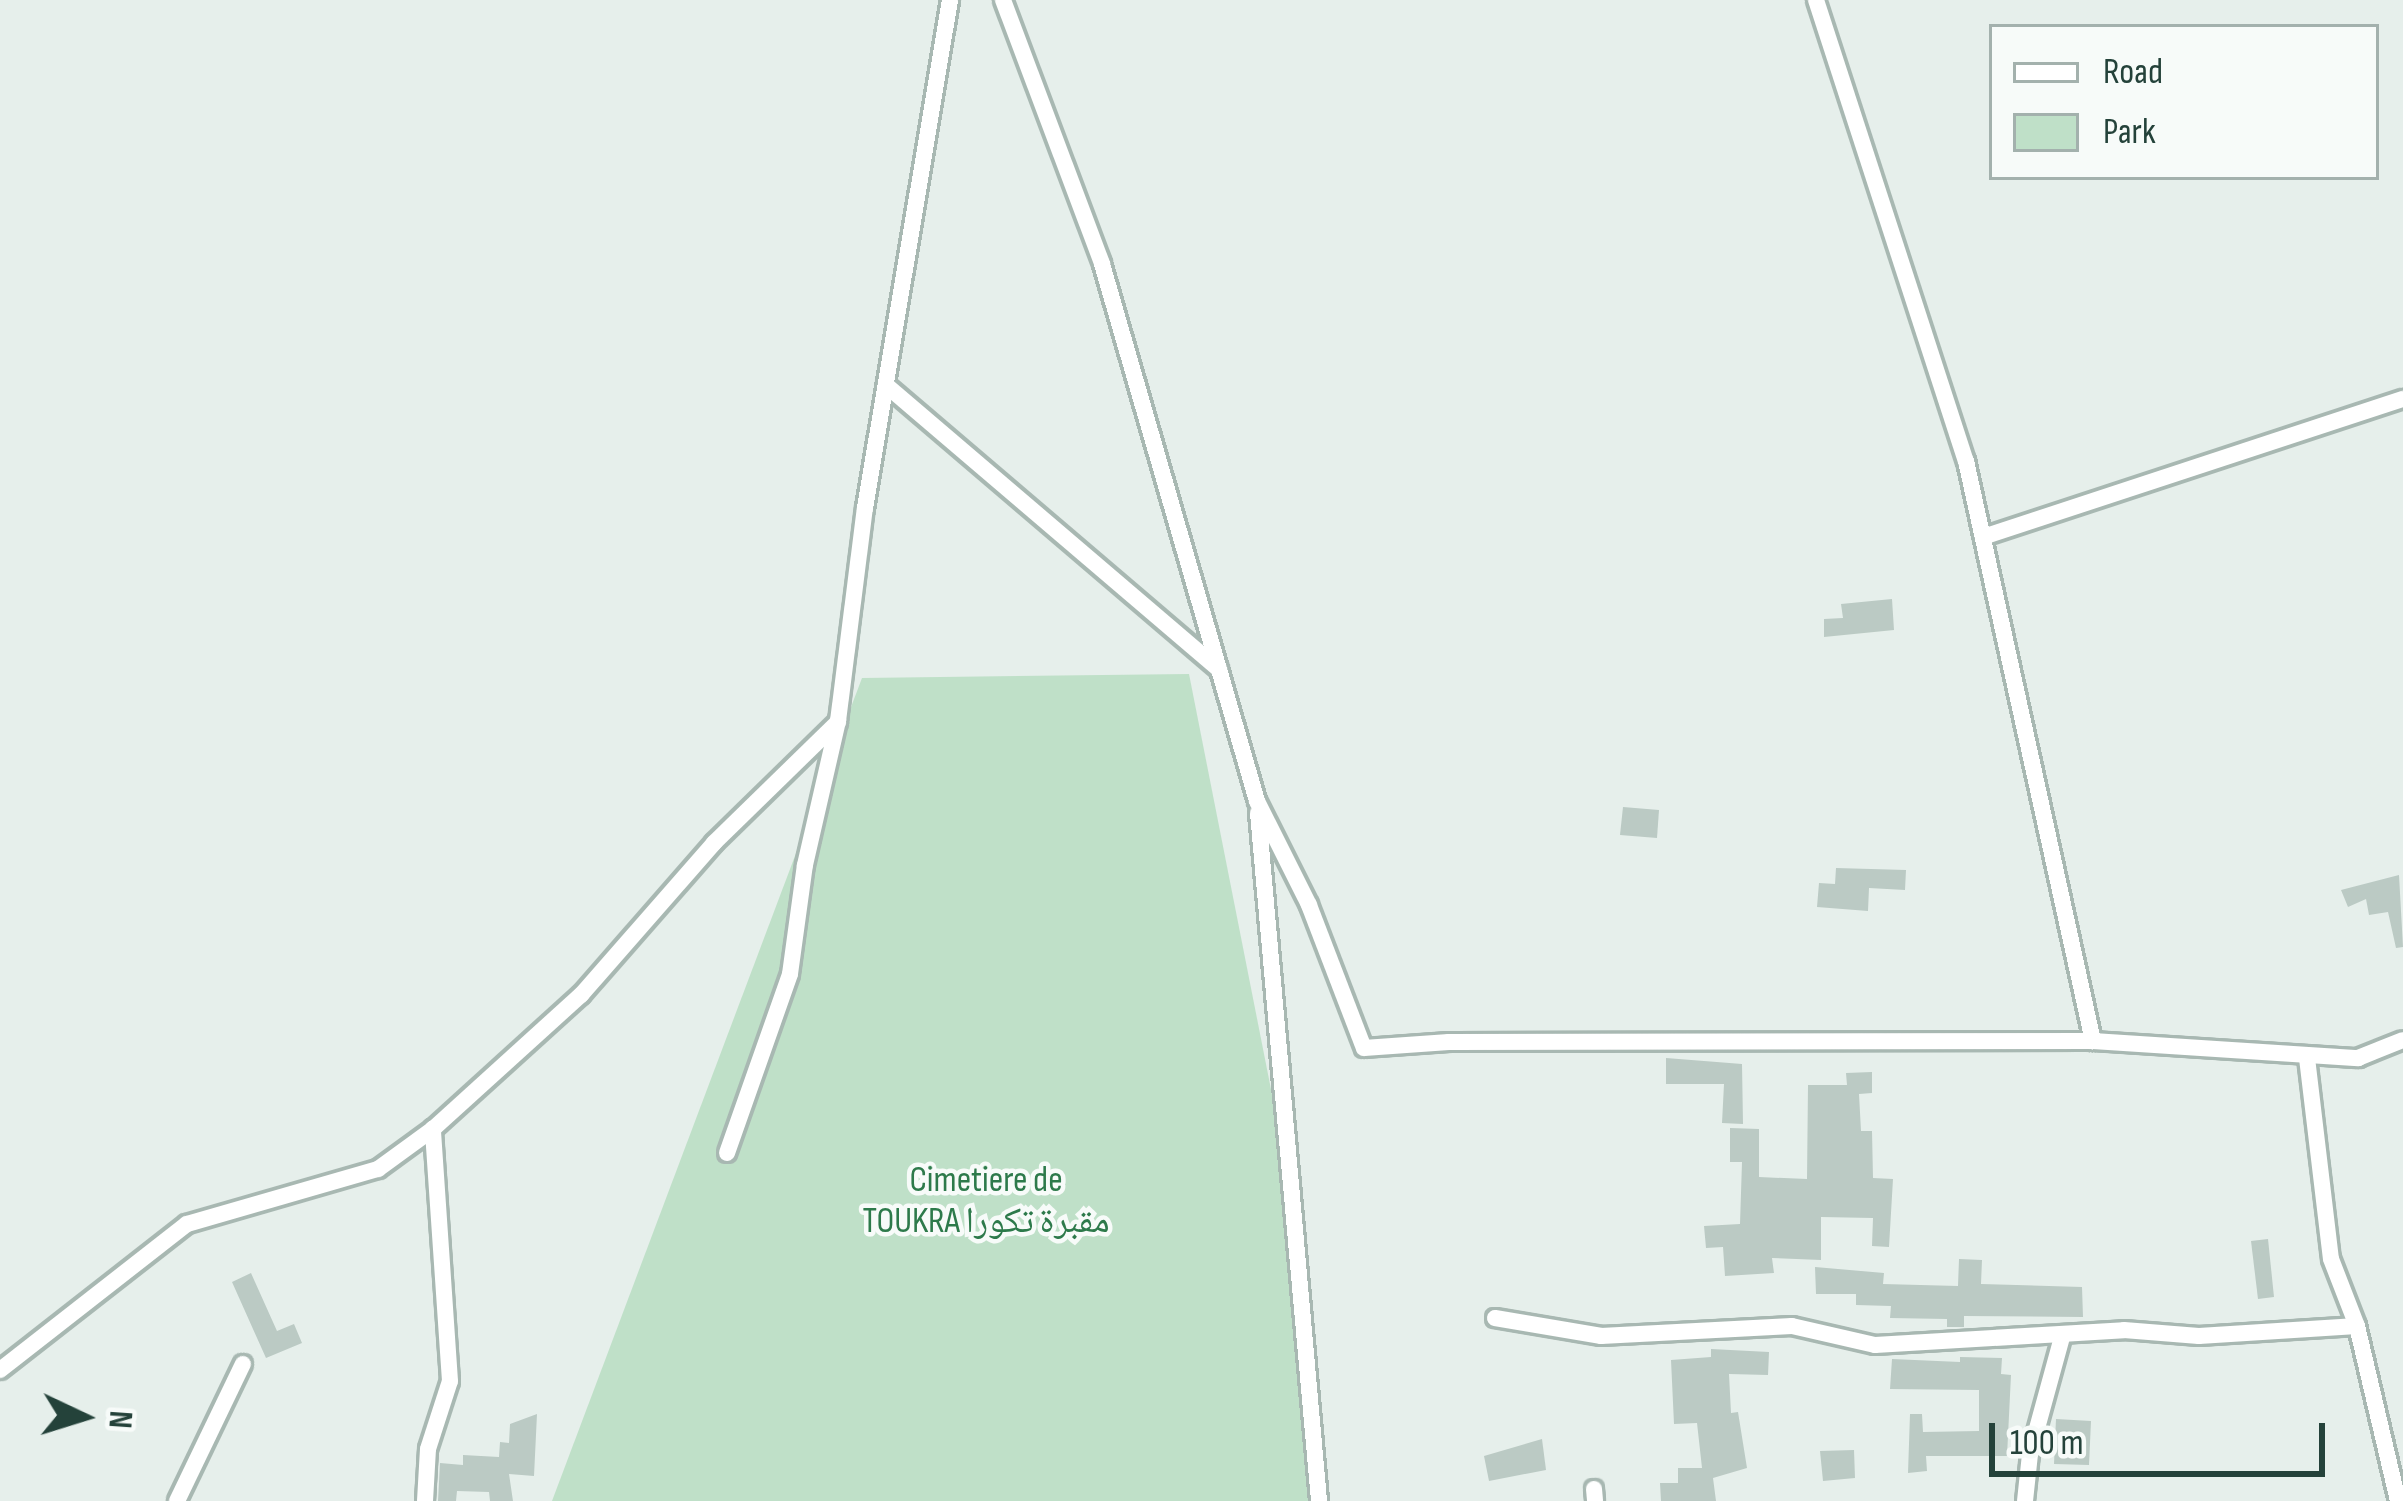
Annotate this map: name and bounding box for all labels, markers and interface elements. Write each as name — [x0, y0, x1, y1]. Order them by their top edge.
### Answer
legend — [1989, 24, 2379, 180]
text: Road — [2103, 51, 2163, 94]
text: Park — [2103, 111, 2156, 154]
park label: Cimetiere de TOUKRA مقبرة تكورا — [862, 1158, 1110, 1243]
north arrow — [24, 1357, 144, 1477]
scale bar — [1995, 1399, 2331, 1473]
text: N — [99, 1409, 140, 1430]
text: 100 m — [2010, 1422, 2084, 1465]

